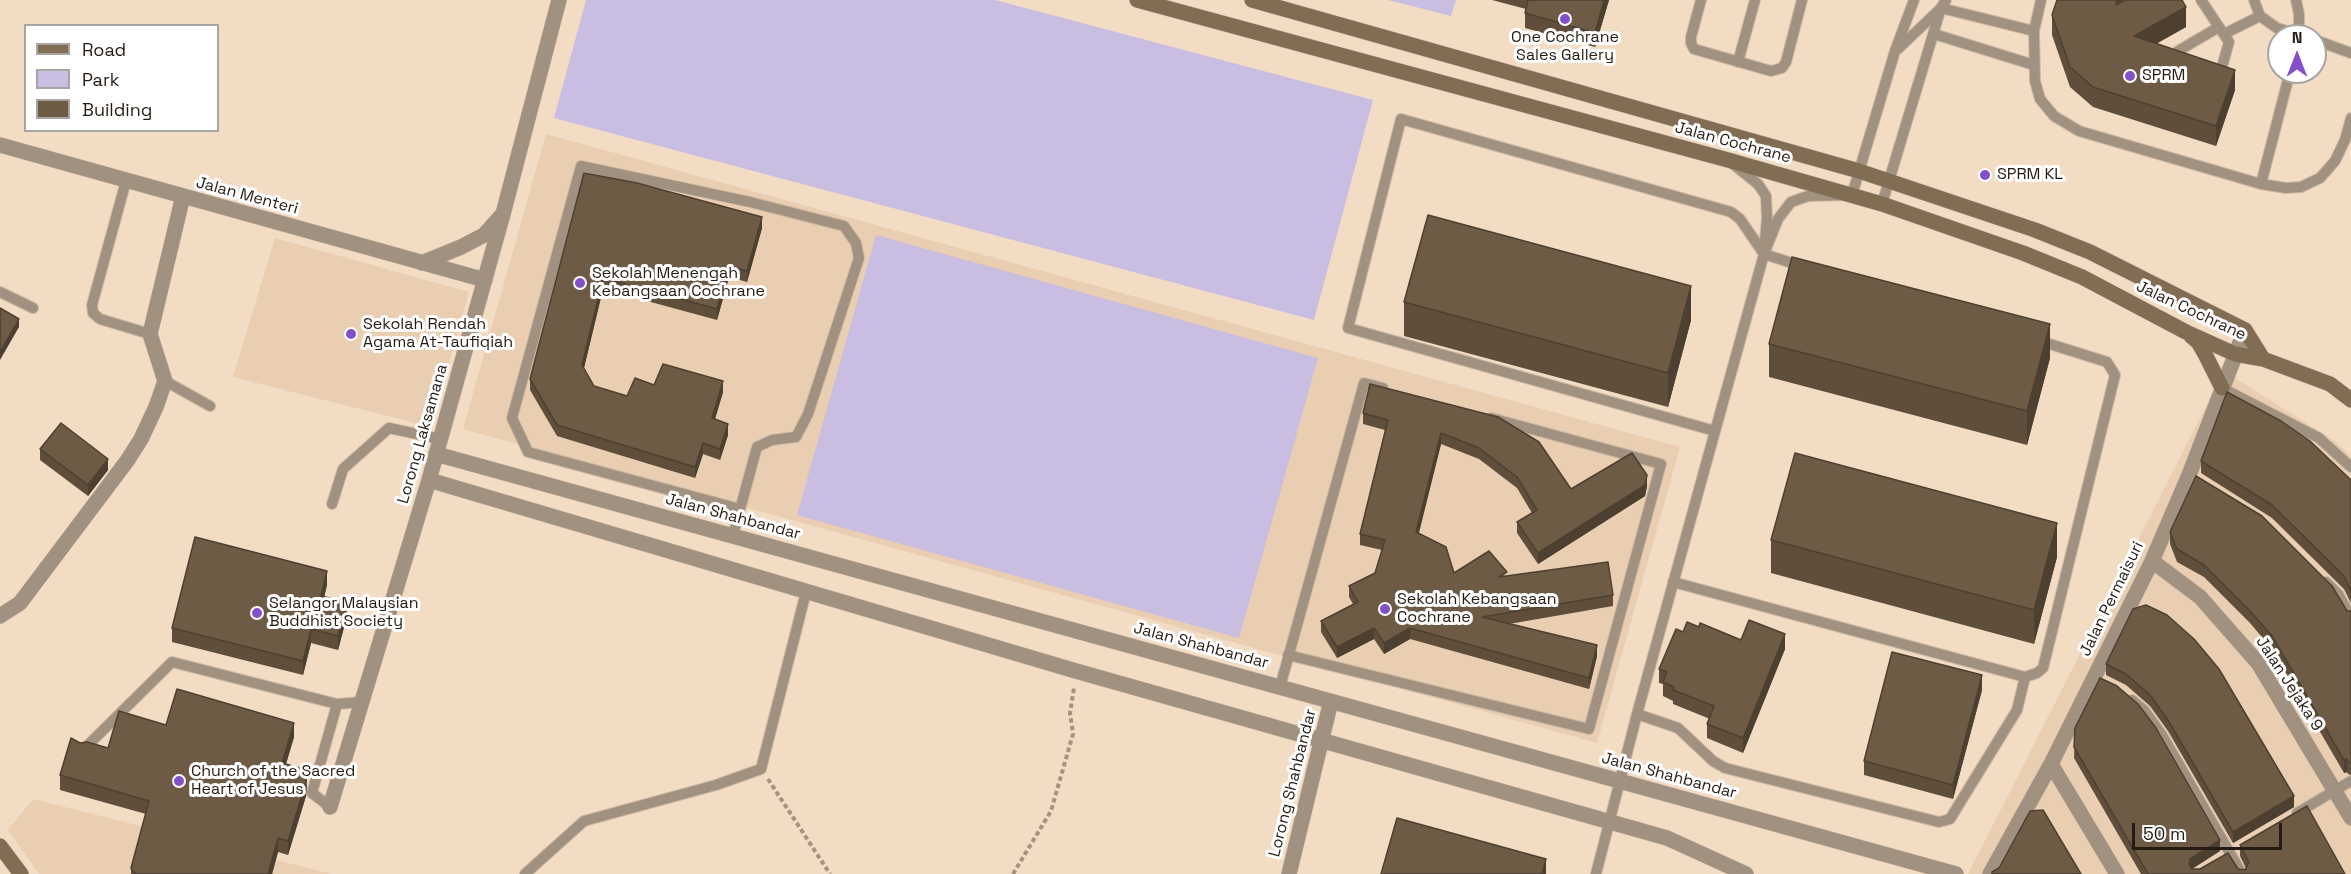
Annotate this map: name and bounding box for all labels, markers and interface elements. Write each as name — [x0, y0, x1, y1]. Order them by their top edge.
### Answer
marker: One Cochrane Sales Gallery — [1558, 12, 1572, 26]
legend — [24, 24, 219, 132]
north arrow — [2267, 24, 2327, 84]
text: N — [2292, 27, 2302, 48]
place label: One Cochrane Sales Gallery — [1511, 28, 1619, 66]
text: Road — [82, 38, 126, 61]
place label: SPRM — [2142, 66, 2185, 86]
text: Park — [82, 68, 119, 91]
marker: SPRM — [2123, 69, 2137, 83]
text: Building — [82, 98, 152, 121]
street label: Jalan Cochrane — [1673, 118, 1793, 168]
place label: SPRM KL — [1997, 165, 2063, 185]
marker: SPRM KL — [1978, 168, 1992, 182]
street label: Jalan Menteri — [194, 173, 300, 219]
place label: Sekolah Menengah Kebangsaan Cochrane — [592, 264, 765, 302]
marker: Sekolah Menengah Kebangsaan Cochrane — [573, 276, 587, 290]
street label: Jalan Cochrane — [2133, 277, 2249, 345]
place label: Sekolah Rendah Agama At-Taufiqiah — [363, 315, 513, 353]
marker: Sekolah Rendah Agama At-Taufiqiah — [344, 327, 358, 341]
street label: Lorong Laksamana — [394, 362, 452, 506]
street label: Jalan Shahbandar — [663, 490, 803, 544]
street label: Jalan Permaisuri — [2076, 539, 2148, 659]
place label: Sekolah Kebangsaan Cochrane — [1397, 590, 1556, 628]
place label: Selangor Malaysian Buddhist Society — [269, 594, 419, 632]
marker: Sekolah Kebangsaan Cochrane — [1378, 602, 1392, 616]
marker: Selangor Malaysian Buddhist Society — [250, 606, 264, 620]
street label: Jalan Shahbandar — [1131, 619, 1271, 673]
street label: Jalan Jejaka 9 — [2251, 633, 2327, 735]
street label: Lorong Shahbandar — [1265, 707, 1321, 859]
street label: Jalan Shahbandar — [1599, 749, 1739, 803]
place label: Church of the Sacred Heart of Jesus — [191, 762, 355, 800]
marker: Church of the Sacred Heart of Jesus — [172, 774, 186, 788]
scale bar — [2135, 811, 2285, 849]
text: 50 m — [2143, 822, 2185, 845]

